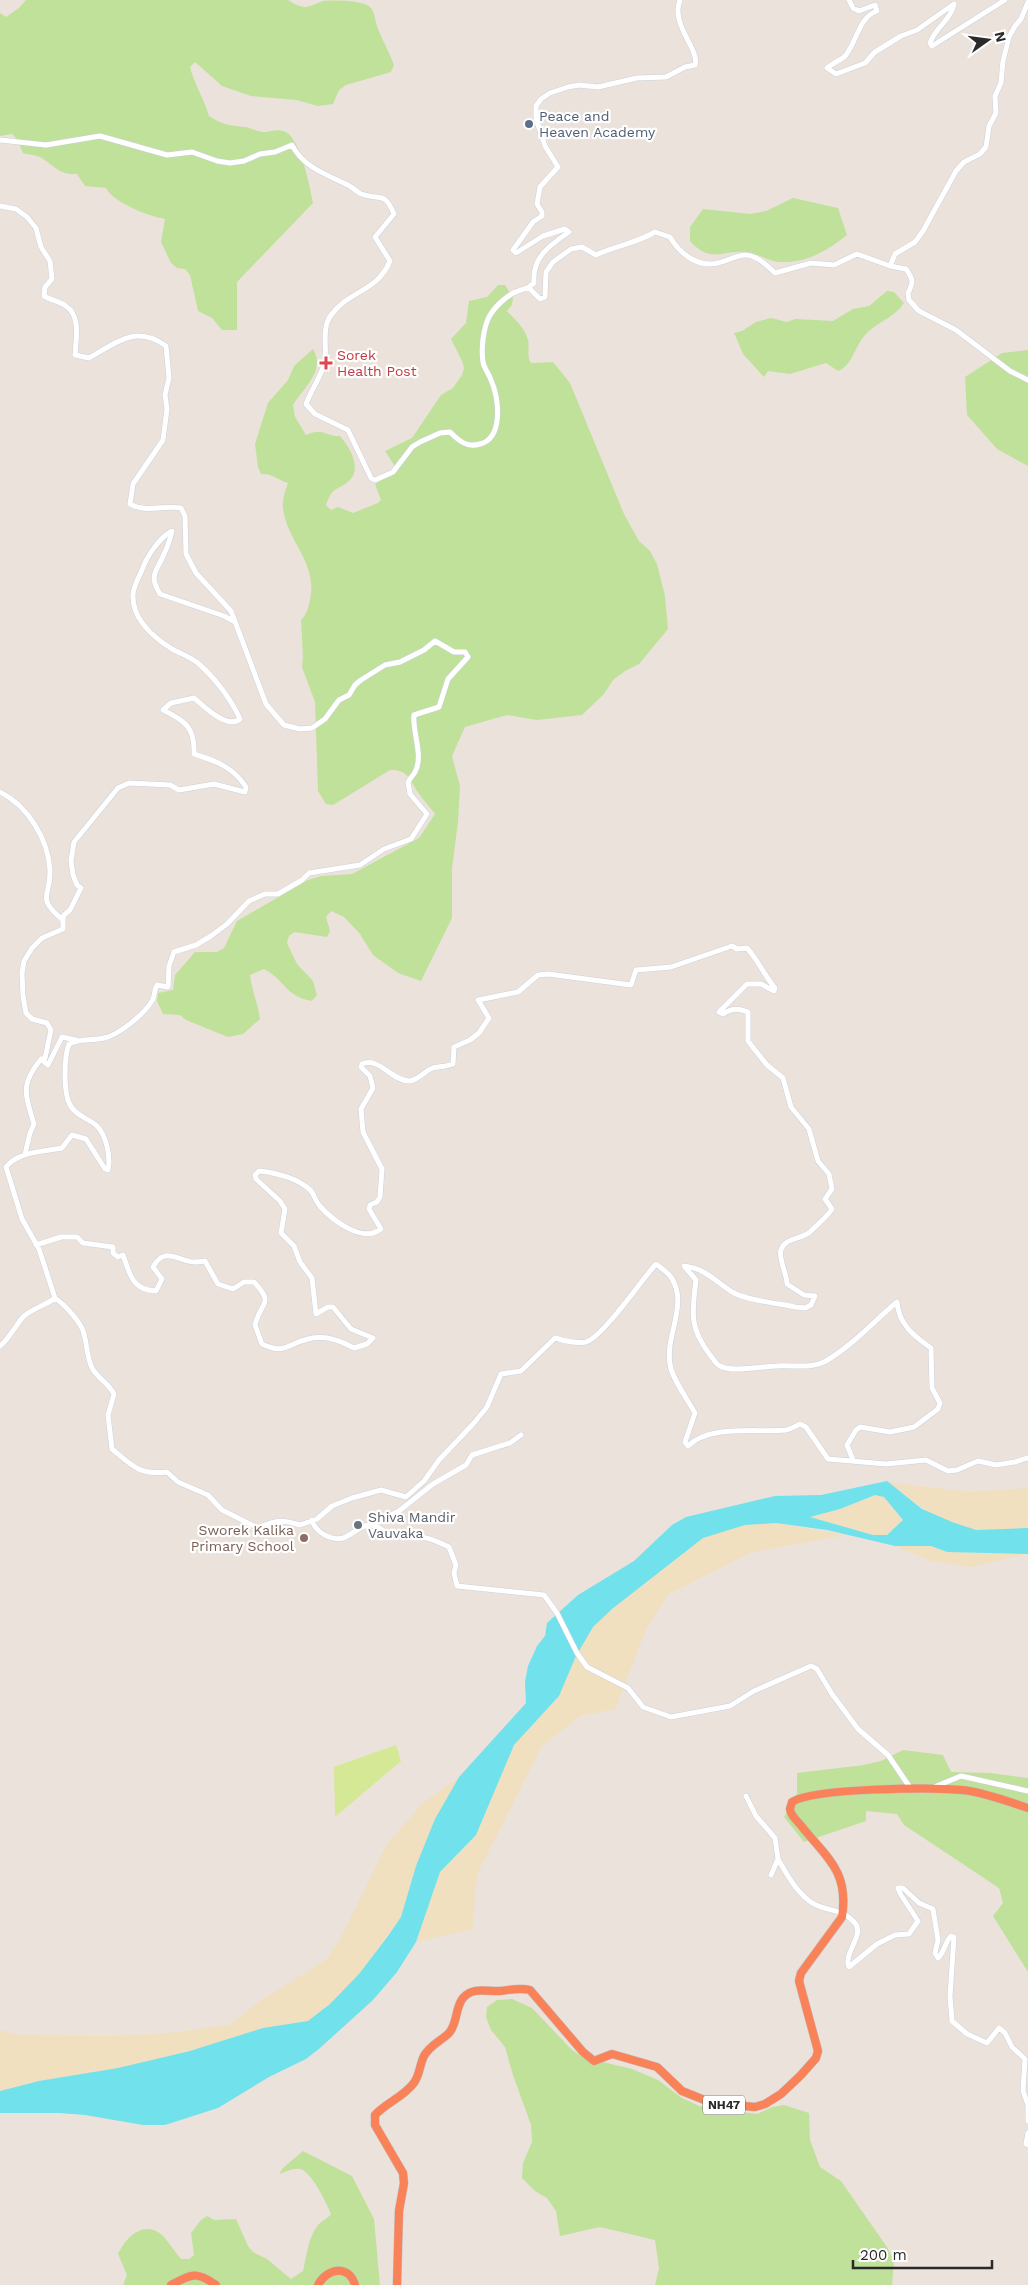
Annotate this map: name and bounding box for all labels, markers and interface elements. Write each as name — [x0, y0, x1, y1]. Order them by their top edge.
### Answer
north arrow — [963, 15, 1013, 65]
text: N — [992, 30, 1010, 44]
place label: Peace and Heaven Academy — [539, 108, 656, 140]
marker: Peace and Heaven Academy — [523, 118, 535, 130]
place label: Sorek Health Post — [337, 347, 417, 379]
marker: Sorek Health Post — [319, 356, 333, 370]
place label: Shiva Mandir Vauvaka — [368, 1509, 456, 1541]
marker: Shiva Mandir Vauvaka — [352, 1519, 364, 1531]
place label: Sworek Kalika Primary School — [191, 1522, 295, 1554]
marker: Sworek Kalika Primary School — [298, 1532, 310, 1544]
road number: NH47 — [703, 2096, 745, 2114]
scale bar — [853, 2238, 992, 2270]
text: 200 m — [860, 2246, 907, 2264]

